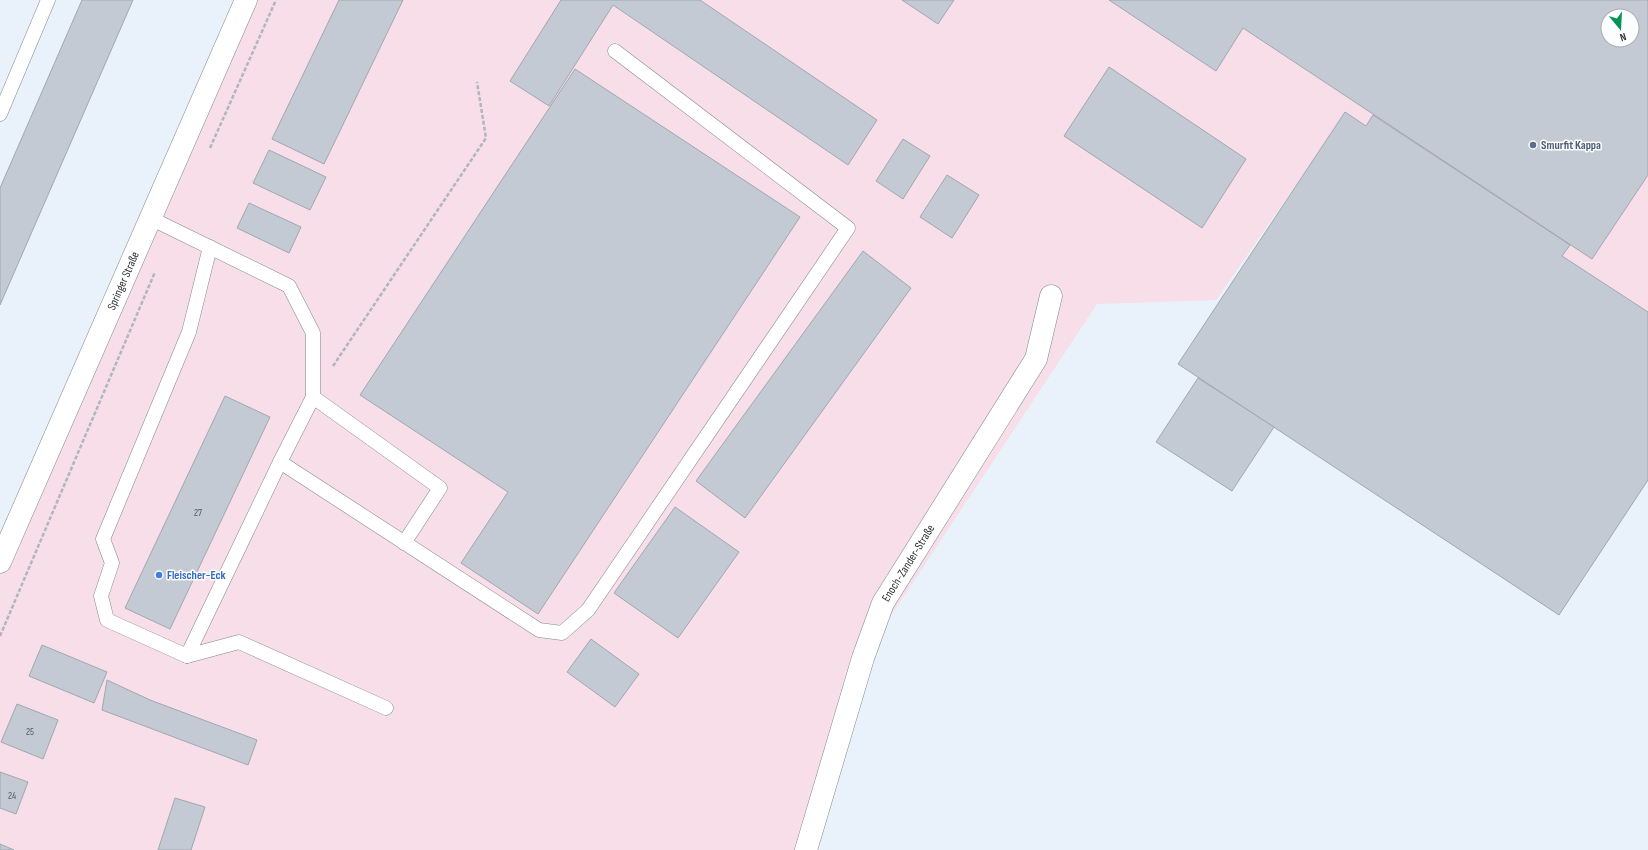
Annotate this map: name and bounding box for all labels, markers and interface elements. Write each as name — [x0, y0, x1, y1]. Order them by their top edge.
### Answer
north arrow — [1600, 8, 1640, 48]
text: N — [1618, 30, 1628, 44]
place label: Smurfit Kappa — [1541, 138, 1601, 153]
marker: Smurfit Kappa — [1528, 140, 1538, 150]
street label: Springer Straße — [104, 249, 143, 313]
house number: 27 — [194, 507, 202, 519]
street label: Enoch-Zander-Straße — [879, 522, 938, 605]
place label: Fleischer-Eck — [167, 568, 226, 583]
marker: Fleischer-Eck — [154, 570, 164, 580]
house number: 25 — [26, 726, 34, 738]
house number: 24 — [8, 790, 16, 802]

